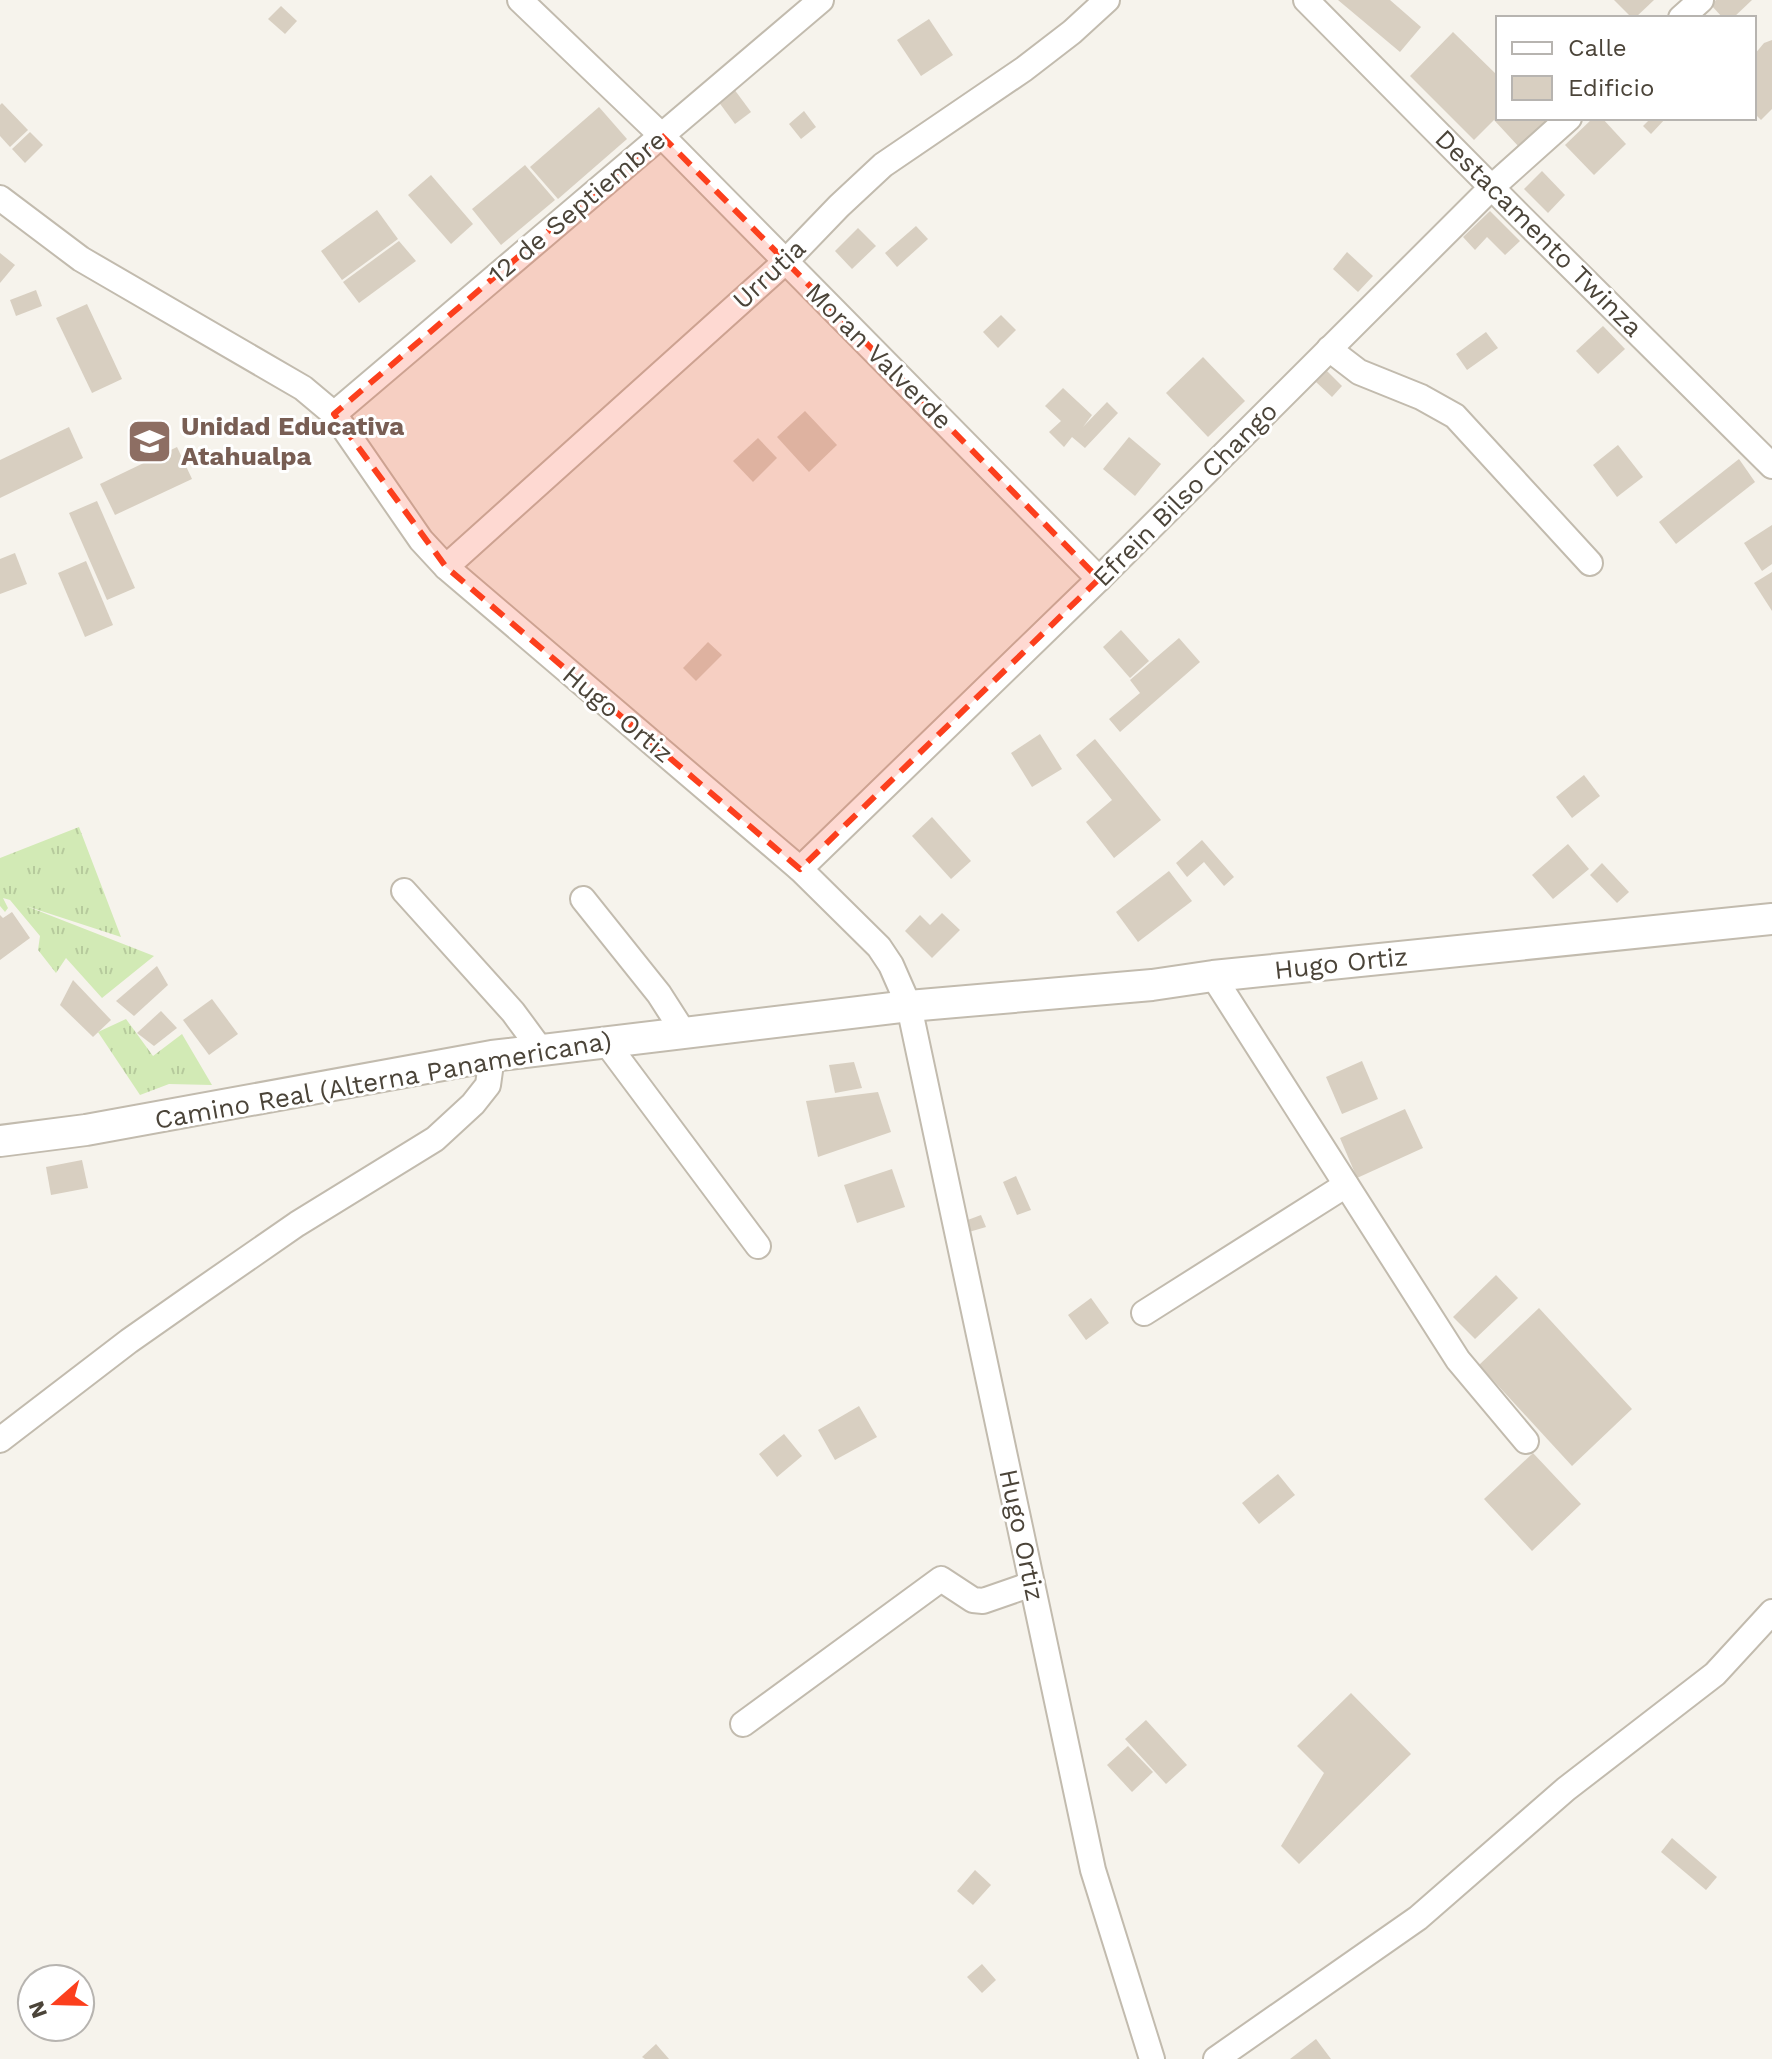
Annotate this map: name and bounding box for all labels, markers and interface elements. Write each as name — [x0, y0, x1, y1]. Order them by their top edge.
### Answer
legend — [1496, 16, 1756, 120]
text: Calle — [1568, 34, 1627, 62]
text: Edificio — [1568, 74, 1654, 102]
street label: Destacamento Twinza — [1429, 123, 1649, 343]
street label: 12 de Septiembre — [483, 124, 671, 290]
street label: Urrutia — [727, 233, 812, 315]
street label: Moran Valverde — [800, 277, 958, 435]
street label: Efrein Bilso Chango — [1087, 396, 1283, 592]
place label: Unidad Educativa Atahualpa — [181, 411, 404, 471]
school or university icon: Unidad Educativa Atahualpa — [126, 417, 174, 465]
street label: Hugo Ortiz — [557, 659, 679, 769]
street label: Hugo Ortiz — [1273, 941, 1409, 985]
street label: Camino Real (Alterna Panamericana) — [152, 1025, 614, 1135]
street label: Hugo Ortiz — [993, 1466, 1051, 1604]
north arrow — [16, 1963, 96, 2043]
text: N — [23, 1998, 52, 2022]

